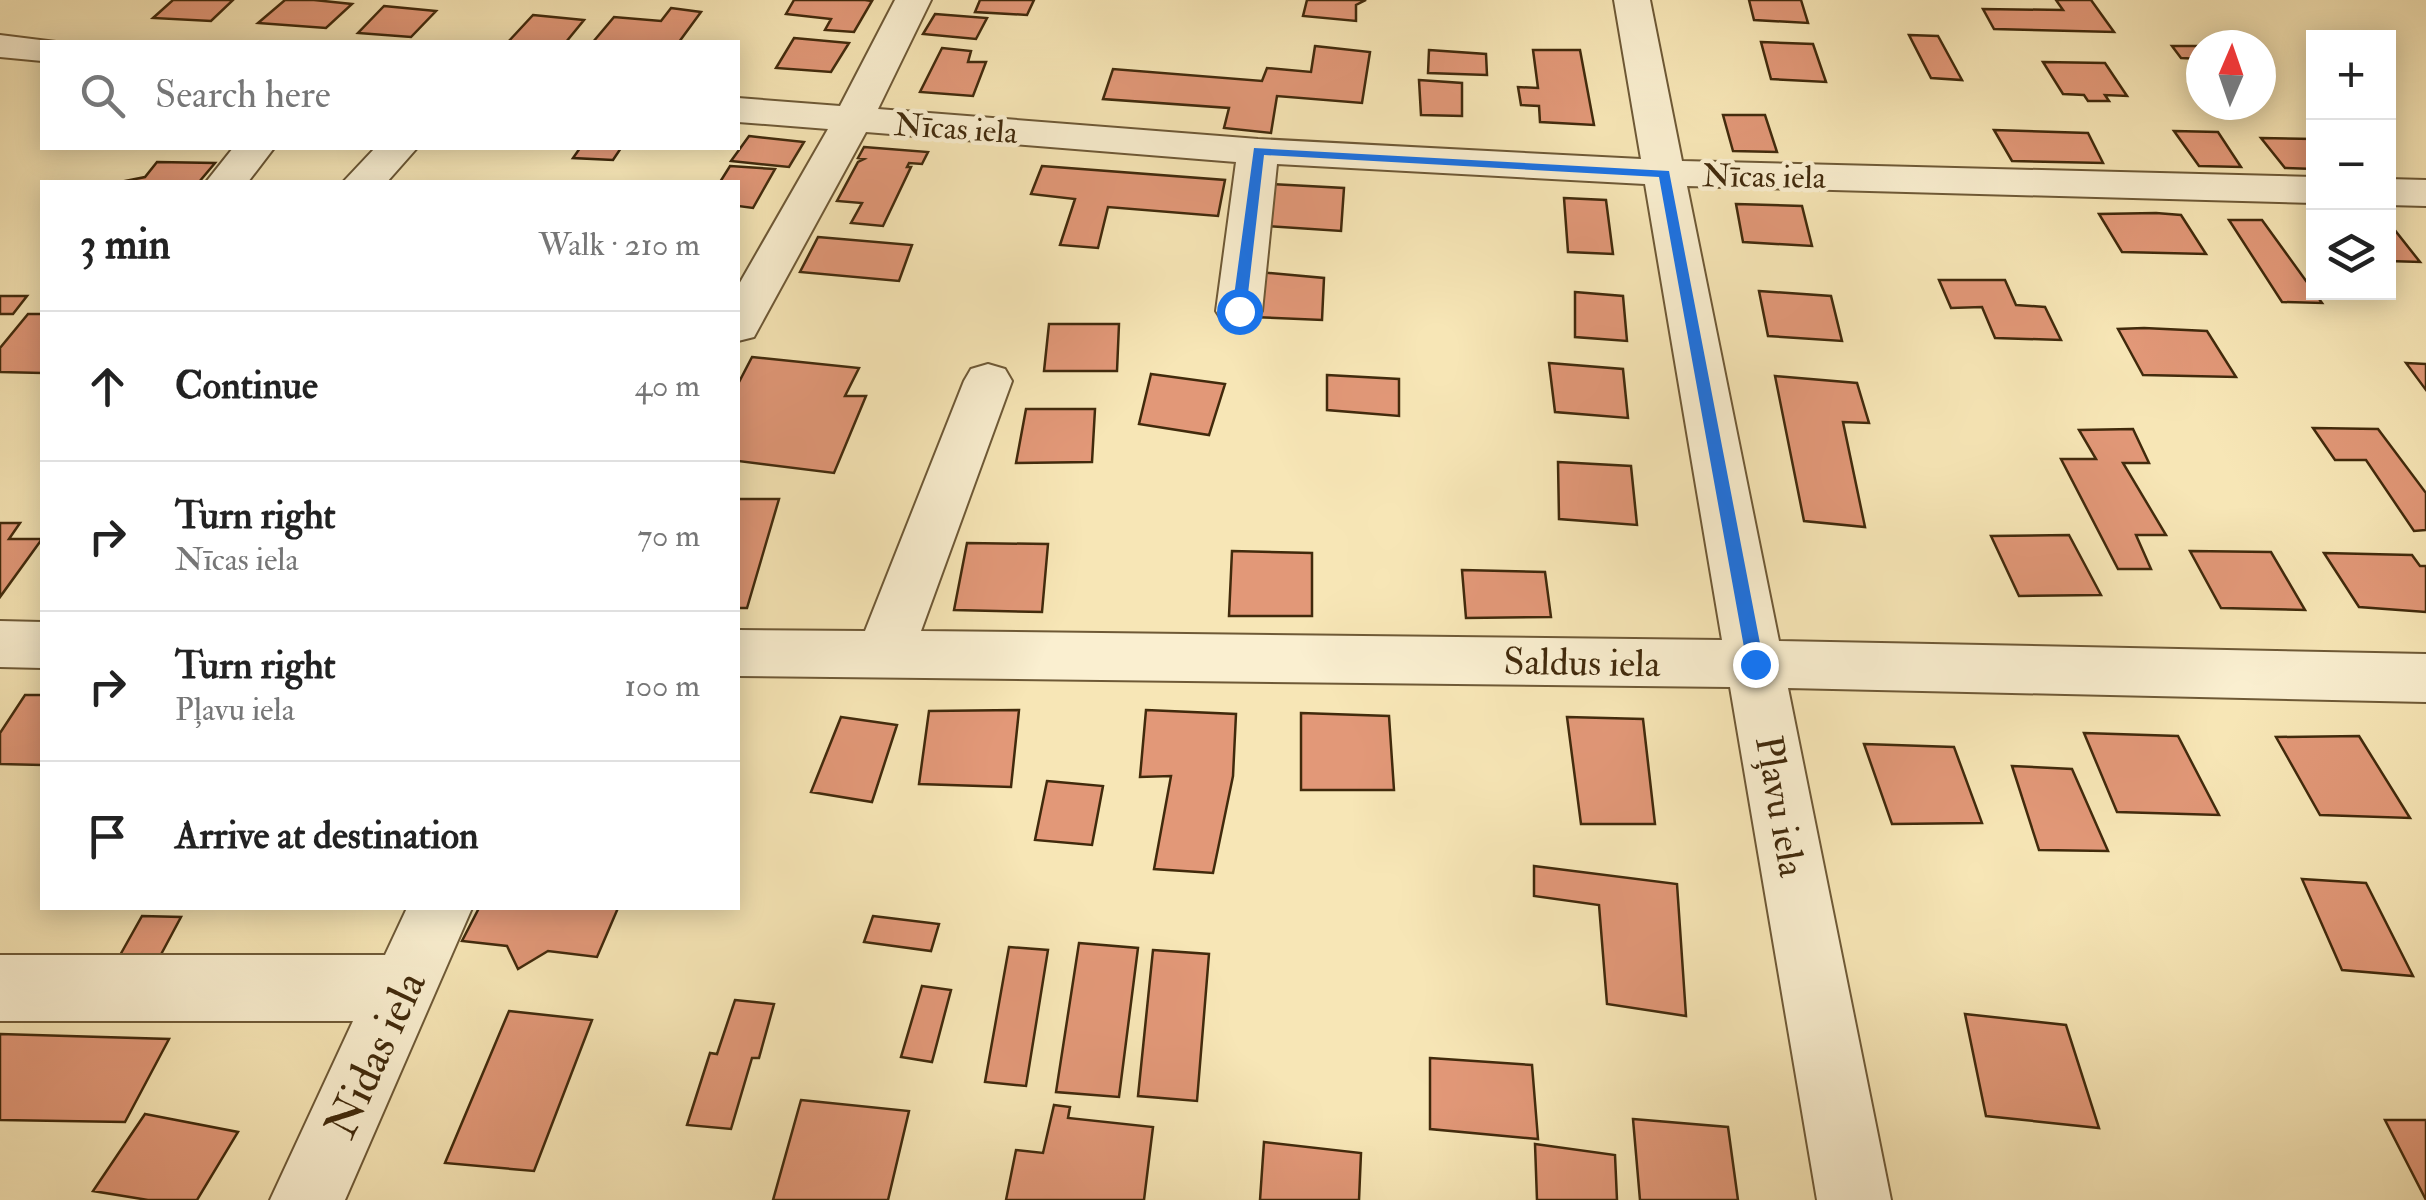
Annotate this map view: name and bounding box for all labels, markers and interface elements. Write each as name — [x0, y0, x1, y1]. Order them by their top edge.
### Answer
north arrow — [2186, 30, 2276, 120]
map controls — [2306, 30, 2396, 300]
button: + — [2306, 30, 2396, 120]
search box — [40, 40, 740, 150]
icon: search — [75, 68, 130, 123]
text: Search here — [155, 71, 331, 119]
street label: Nīcas iela — [893, 105, 1020, 153]
button: − — [2306, 120, 2396, 210]
street label: Nīcas iela — [1702, 156, 1827, 198]
button: layers — [2306, 210, 2396, 300]
text: 3 min — [80, 219, 170, 271]
text: Walk · 210 m — [538, 225, 700, 265]
route start — [1217, 289, 1263, 335]
icon: ahead — [80, 359, 135, 414]
text: Continue — [175, 362, 318, 410]
text: 40 m — [635, 366, 700, 406]
text: Turn right — [175, 492, 336, 540]
icon: right — [80, 509, 135, 564]
text: 70 m — [637, 516, 700, 556]
text: Nīcas iela — [175, 540, 299, 580]
street label: Saldus iela — [1503, 638, 1661, 688]
text: Turn right — [175, 642, 336, 690]
route end — [1733, 642, 1779, 688]
icon: right — [80, 659, 135, 714]
text: 100 m — [624, 666, 700, 706]
text: Pļavu iela — [175, 690, 295, 730]
street label: Pļavu iela — [1744, 732, 1816, 881]
icon: arrive — [80, 809, 135, 864]
text: Arrive at destination — [175, 812, 479, 860]
street label: Nidas iela — [313, 962, 439, 1147]

